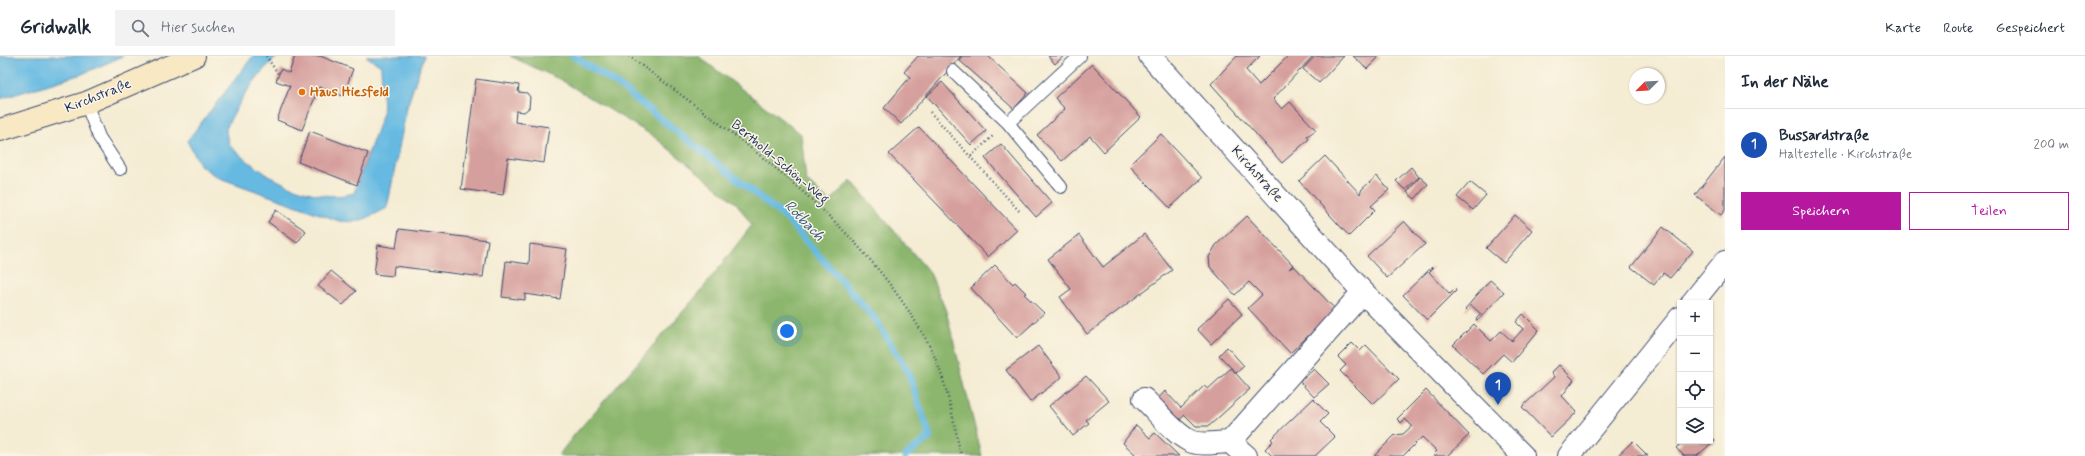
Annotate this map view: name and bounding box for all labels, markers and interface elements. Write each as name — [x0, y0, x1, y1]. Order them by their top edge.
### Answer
search box — [115, 10, 395, 46]
text: Gridwalk — [20, 15, 91, 40]
icon: search — [129, 17, 151, 39]
text: Hier suchen — [161, 18, 235, 38]
text: Karte — [1885, 19, 1921, 37]
text: Route — [1943, 19, 1974, 37]
text: Gespeichert — [1996, 19, 2065, 37]
north arrow — [1629, 68, 1665, 104]
text: In der Nähe — [1741, 71, 1829, 93]
street label: Kirchstraße — [62, 75, 134, 117]
place label: Haus Hiesfeld — [310, 83, 389, 101]
marker: Haus Hiesfeld — [297, 87, 307, 97]
street label: Berthold-Schön-Weg — [726, 116, 833, 210]
text: Bussardstraße — [1779, 126, 1869, 146]
text: 1 — [1751, 136, 1757, 153]
text: 200 m — [2034, 136, 2069, 153]
street label: Kirchstraße — [1227, 142, 1287, 206]
text: Haltestelle · Kirchstraße — [1779, 146, 1912, 163]
button: Speichern — [1741, 192, 1901, 230]
button: Teilen — [1909, 192, 2069, 230]
water label: Rotbach — [779, 196, 829, 246]
map controls — [1677, 300, 1713, 444]
button: + — [1677, 300, 1713, 336]
your location — [777, 321, 797, 341]
button: − — [1677, 336, 1713, 372]
pin: 1 — [1485, 372, 1511, 405]
button: locate — [1677, 372, 1713, 408]
button: layers — [1677, 408, 1713, 444]

